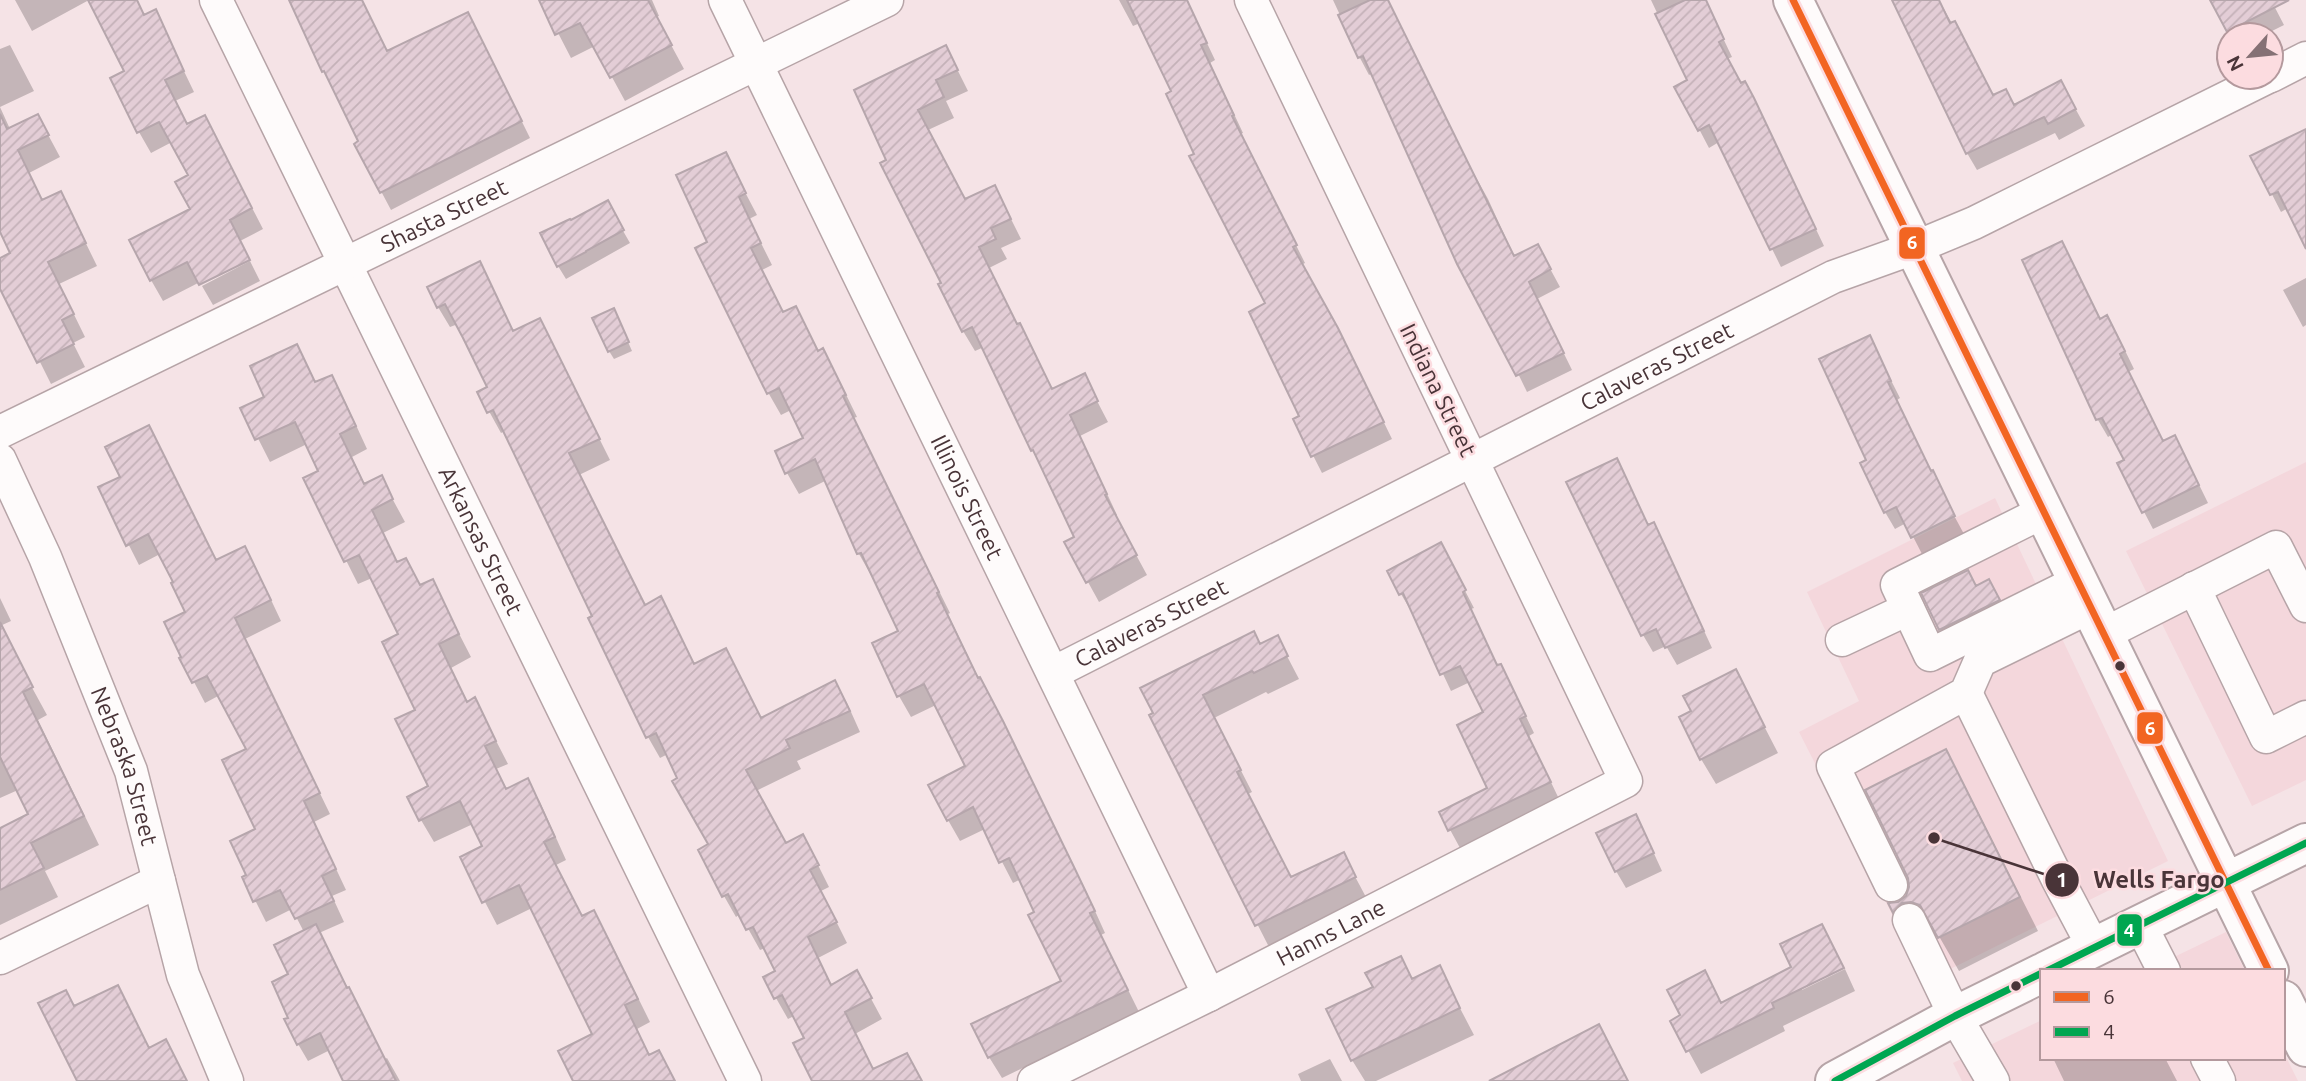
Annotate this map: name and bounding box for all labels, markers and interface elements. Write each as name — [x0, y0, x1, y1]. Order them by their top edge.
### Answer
north arrow — [2215, 21, 2285, 91]
text: N — [2222, 52, 2248, 75]
street label: Shasta Street — [377, 174, 511, 257]
line badge: 6 — [1898, 226, 1926, 260]
text: 6 — [1907, 231, 1917, 253]
street label: Calaveras Street — [1576, 317, 1737, 415]
street label: Indiana Street — [1396, 319, 1481, 460]
street label: Illinois Street — [927, 431, 1008, 563]
street label: Arkansas Street — [434, 462, 528, 619]
street label: Calaveras Street — [1070, 574, 1231, 672]
unlabelled marker — [2113, 659, 2127, 673]
street label: Nebraska Street — [86, 683, 162, 848]
line badge: 6 — [2136, 711, 2164, 745]
text: 6 — [2145, 717, 2155, 739]
callout: Wells Fargo — [2044, 857, 2238, 902]
text: Wells Fargo — [2093, 866, 2225, 893]
text: 1 — [2056, 867, 2068, 891]
street label: Hanns Lane — [1272, 894, 1389, 970]
line badge: 4 — [2116, 913, 2143, 947]
text: 4 — [2124, 919, 2135, 941]
legend — [2040, 969, 2285, 1060]
unlabelled marker — [2009, 979, 2023, 993]
text: 6 — [2103, 984, 2115, 1008]
text: 4 — [2103, 1019, 2115, 1043]

